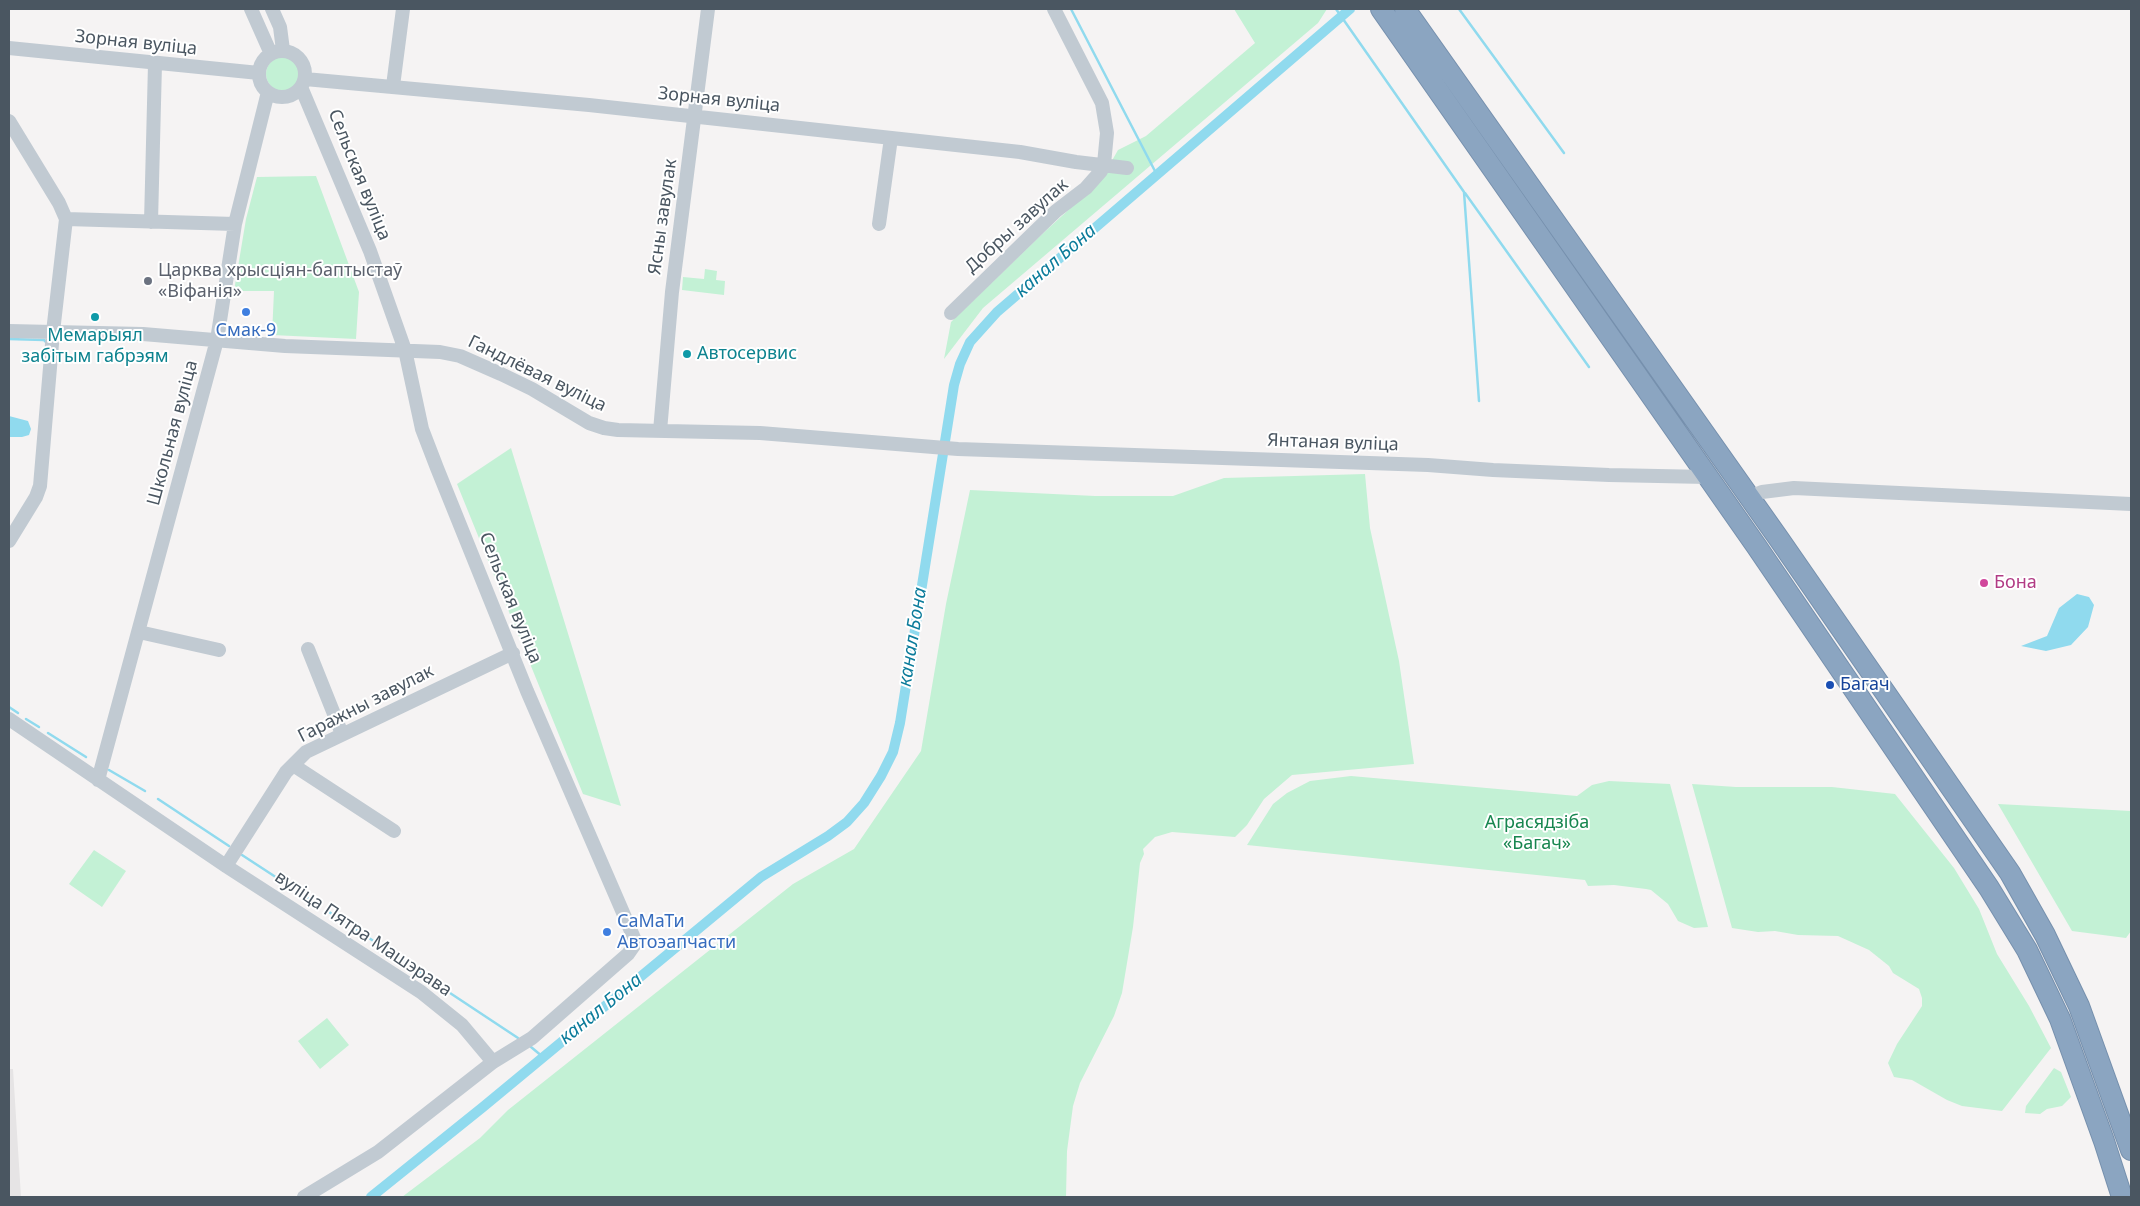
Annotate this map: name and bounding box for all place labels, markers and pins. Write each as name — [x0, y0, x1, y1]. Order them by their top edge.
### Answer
place label: Царква хрысціян-баптыстаў «Віфанія» — [158, 260, 402, 302]
marker: Царква хрысціян-баптыстаў «Віфанія» — [142, 275, 154, 287]
marker: Смак-9 — [240, 306, 252, 318]
marker: Мемарыял забітым габрэям — [89, 311, 101, 323]
place label: Смак-9 — [216, 320, 276, 342]
place label: Мемарыял забітым габрэям — [21, 325, 169, 368]
place label: Автосервис — [697, 343, 797, 365]
marker: Автосервис — [681, 348, 693, 360]
place label: Бона — [1994, 572, 2037, 594]
marker: Бона — [1978, 577, 1990, 589]
place label: Багач — [1840, 674, 1890, 696]
marker: Багач — [1824, 679, 1836, 691]
place label: СаМаТи Автоэапчасти — [617, 911, 736, 954]
marker: СаМаТи Автоэапчасти — [601, 926, 613, 938]

